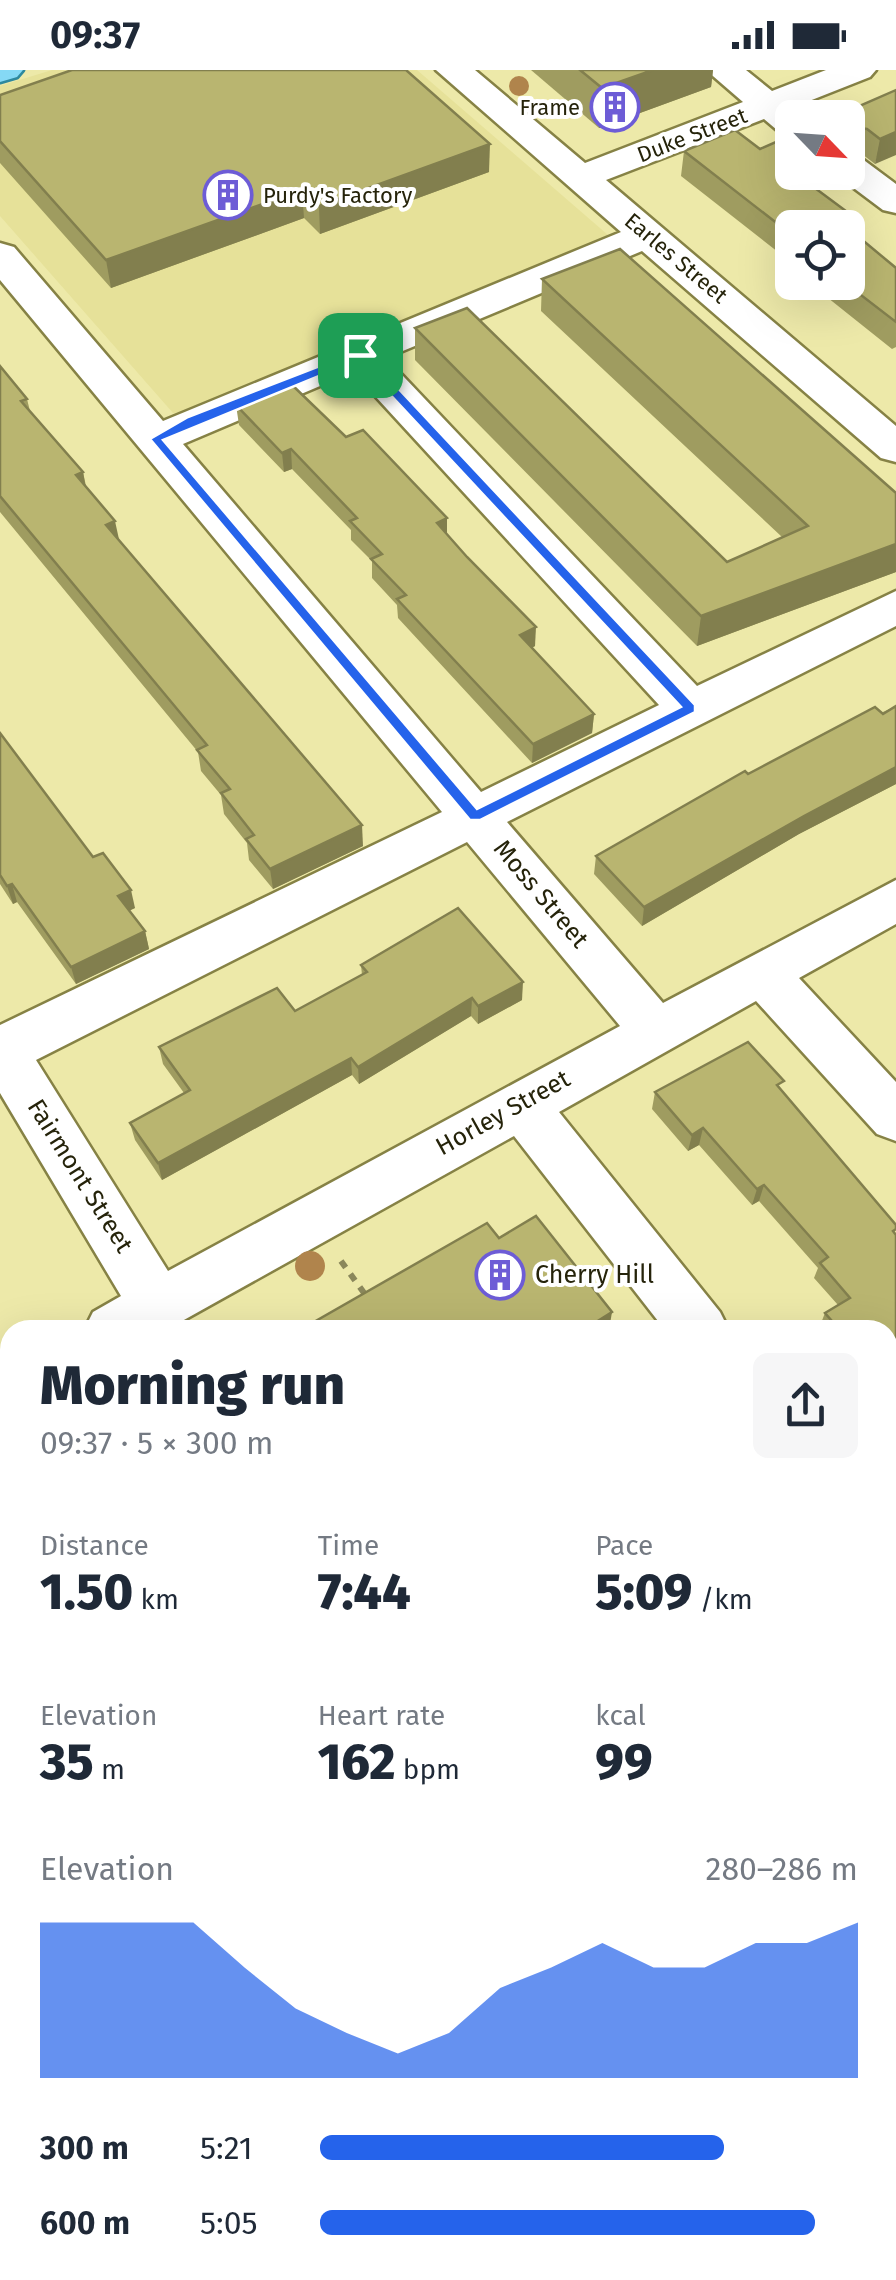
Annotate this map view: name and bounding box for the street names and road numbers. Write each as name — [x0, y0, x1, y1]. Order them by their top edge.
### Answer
street label: Duke Street — [633, 102, 751, 168]
street label: Earles Street — [619, 207, 733, 309]
street label: Moss Street — [487, 834, 595, 955]
street label: Horley Street — [431, 1063, 576, 1162]
street label: Fairmont Street — [21, 1094, 140, 1259]

